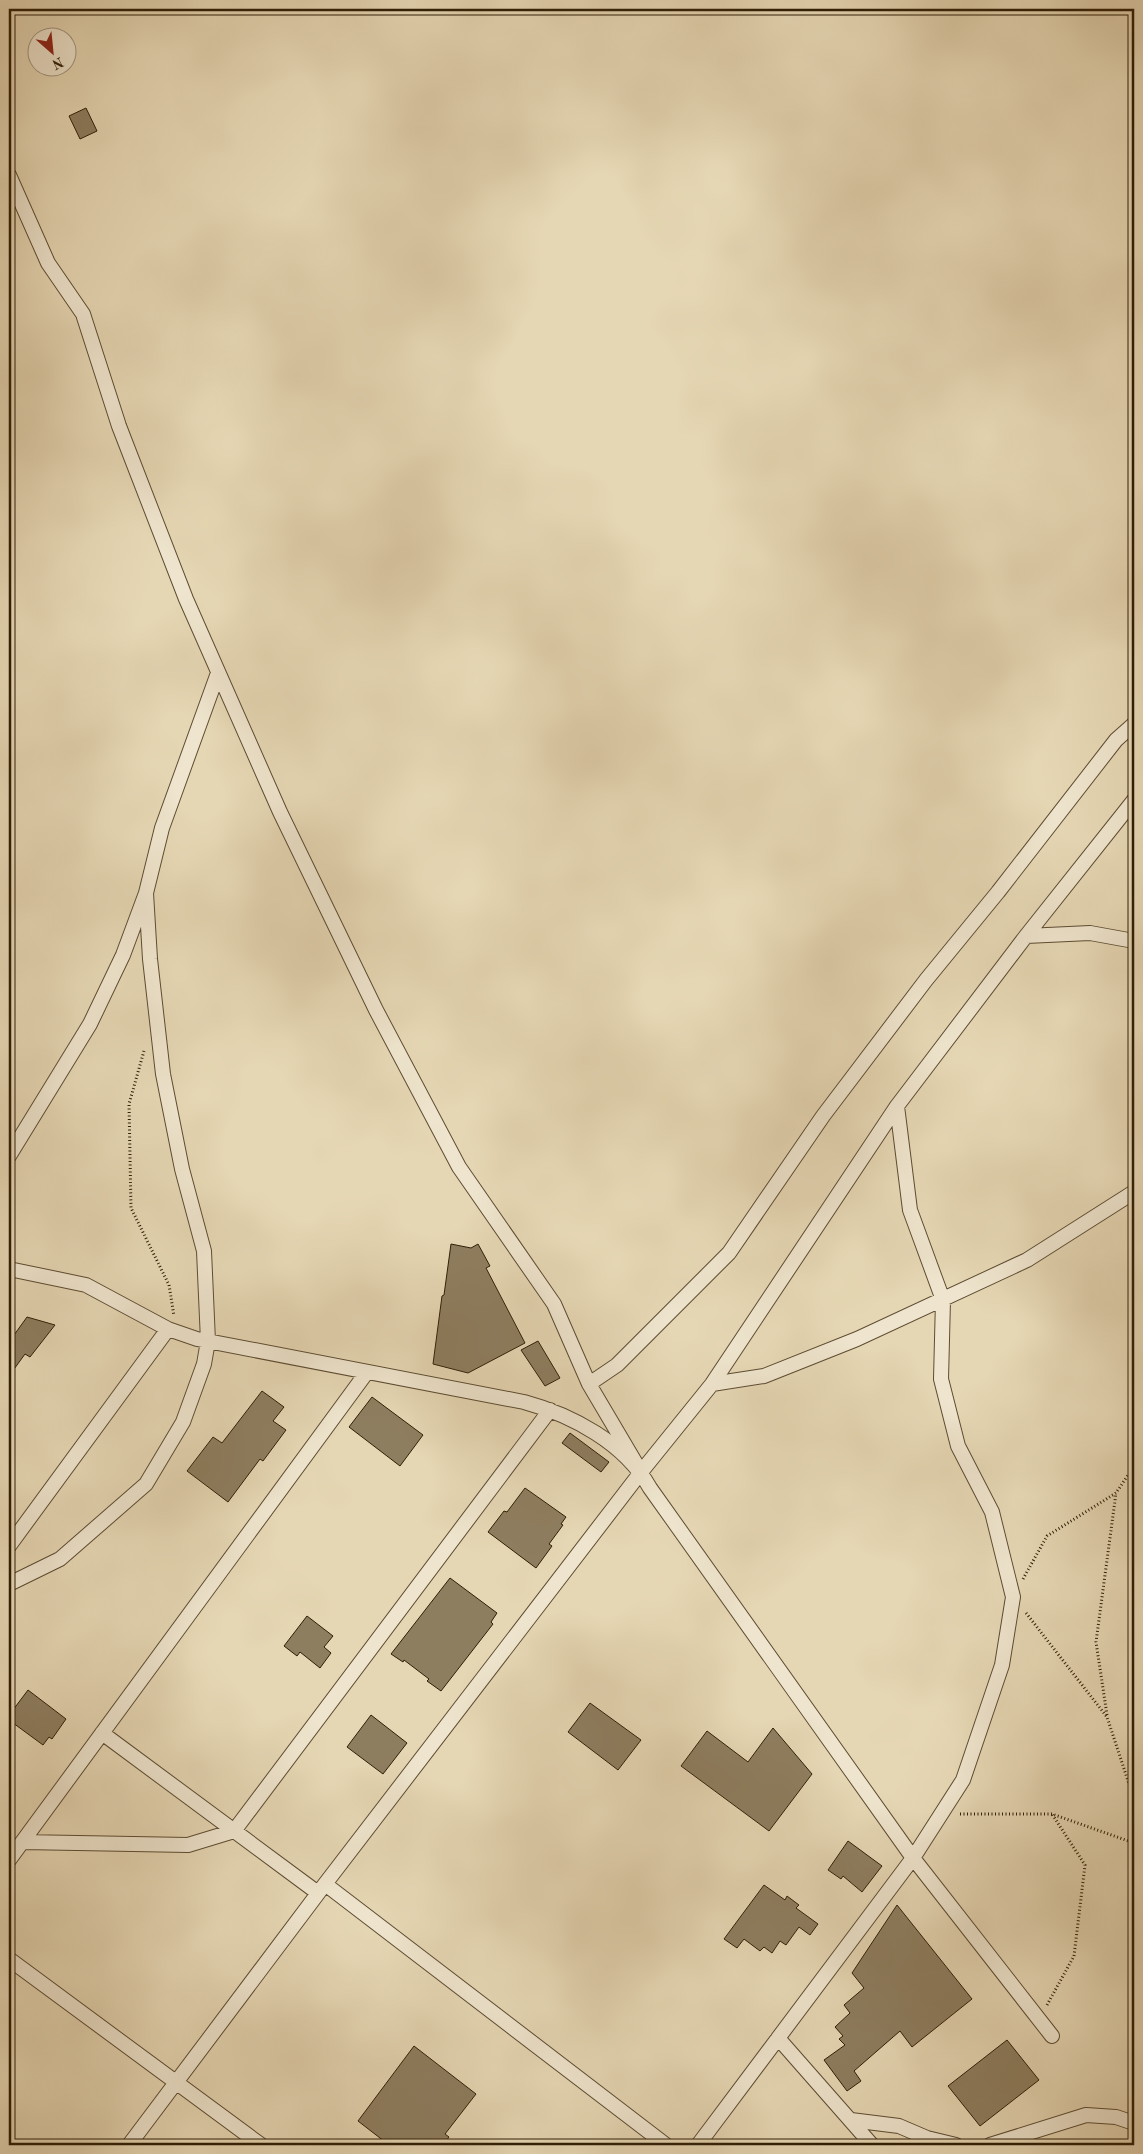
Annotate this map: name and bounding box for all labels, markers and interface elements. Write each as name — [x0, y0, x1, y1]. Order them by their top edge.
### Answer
north arrow — [28, 28, 78, 78]
text: N — [49, 54, 65, 71]

